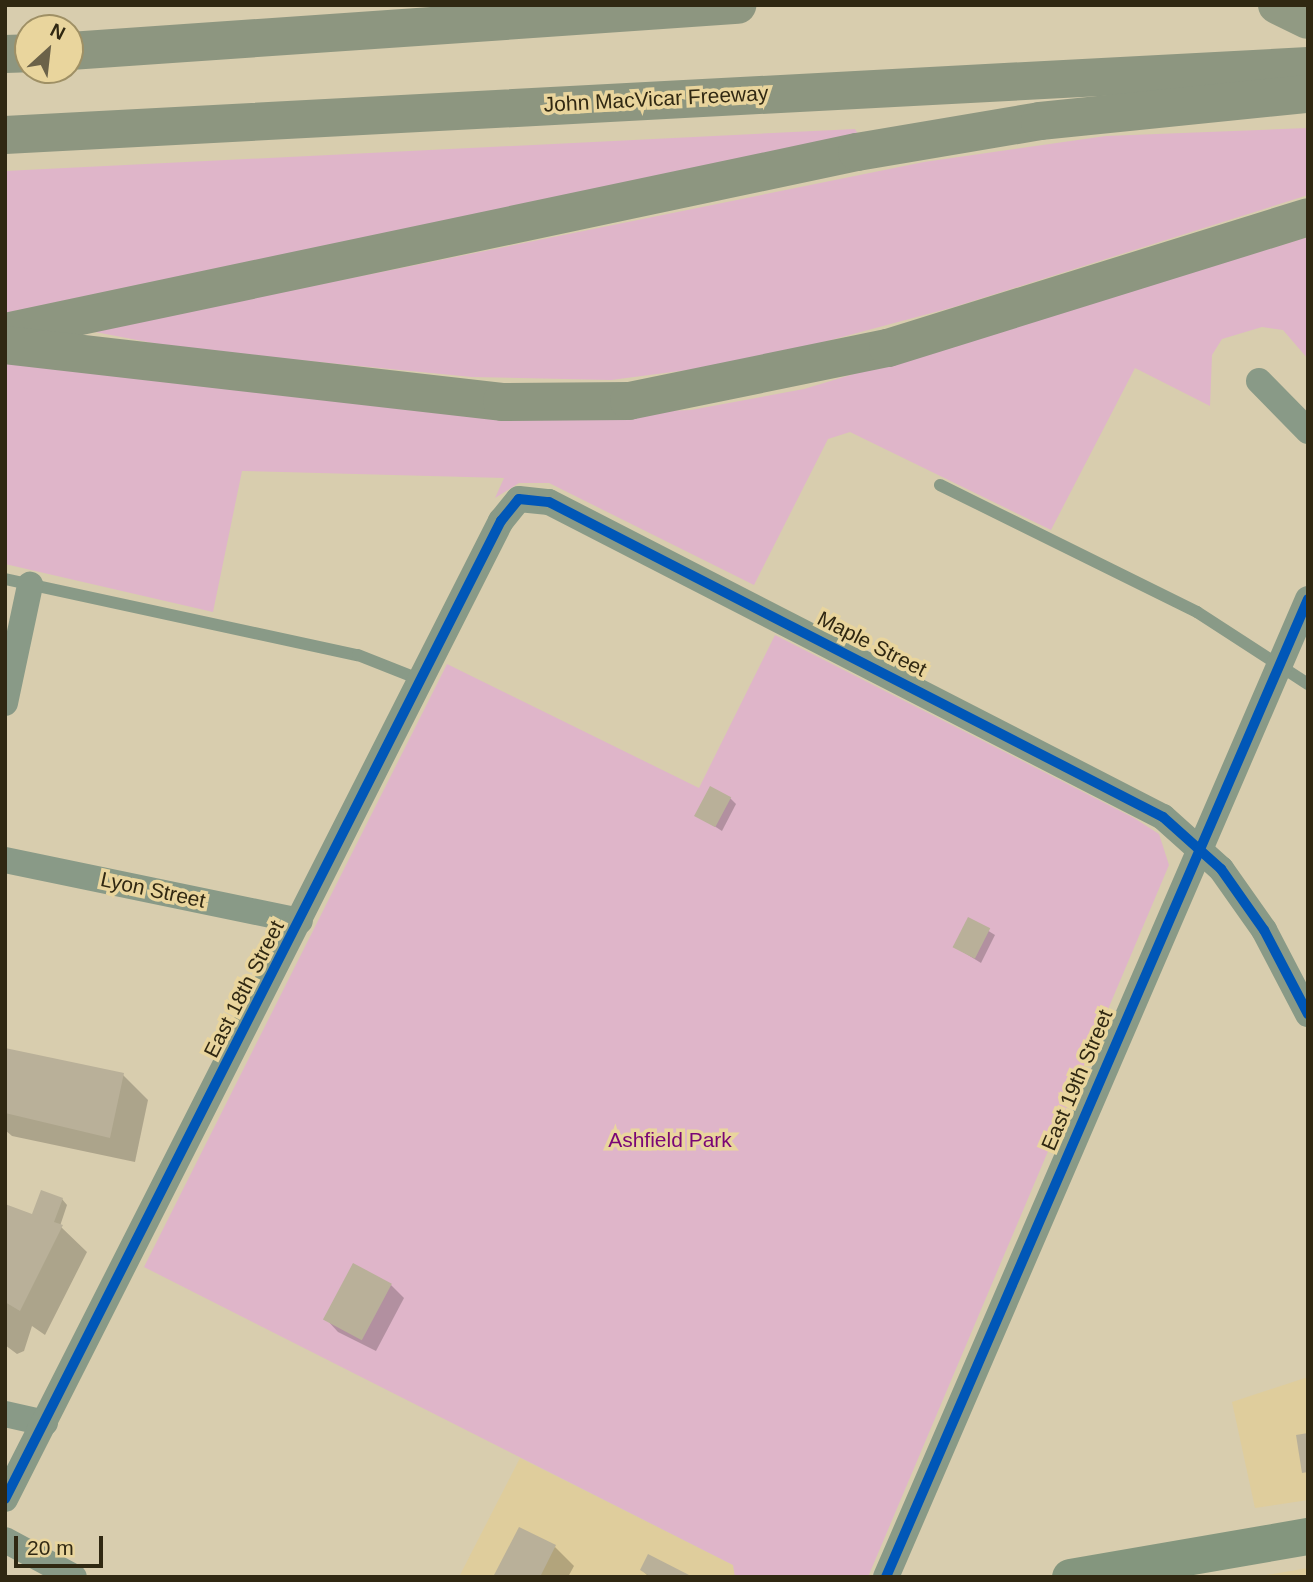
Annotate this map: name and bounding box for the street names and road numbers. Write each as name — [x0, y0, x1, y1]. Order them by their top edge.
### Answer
street label: John MacVicar Freeway — [543, 81, 769, 117]
street label: Maple Street — [813, 606, 931, 682]
street label: Lyon Street — [98, 867, 208, 913]
street label: East 18th Street — [199, 916, 289, 1062]
street label: East 19th Street — [1036, 1006, 1118, 1154]

